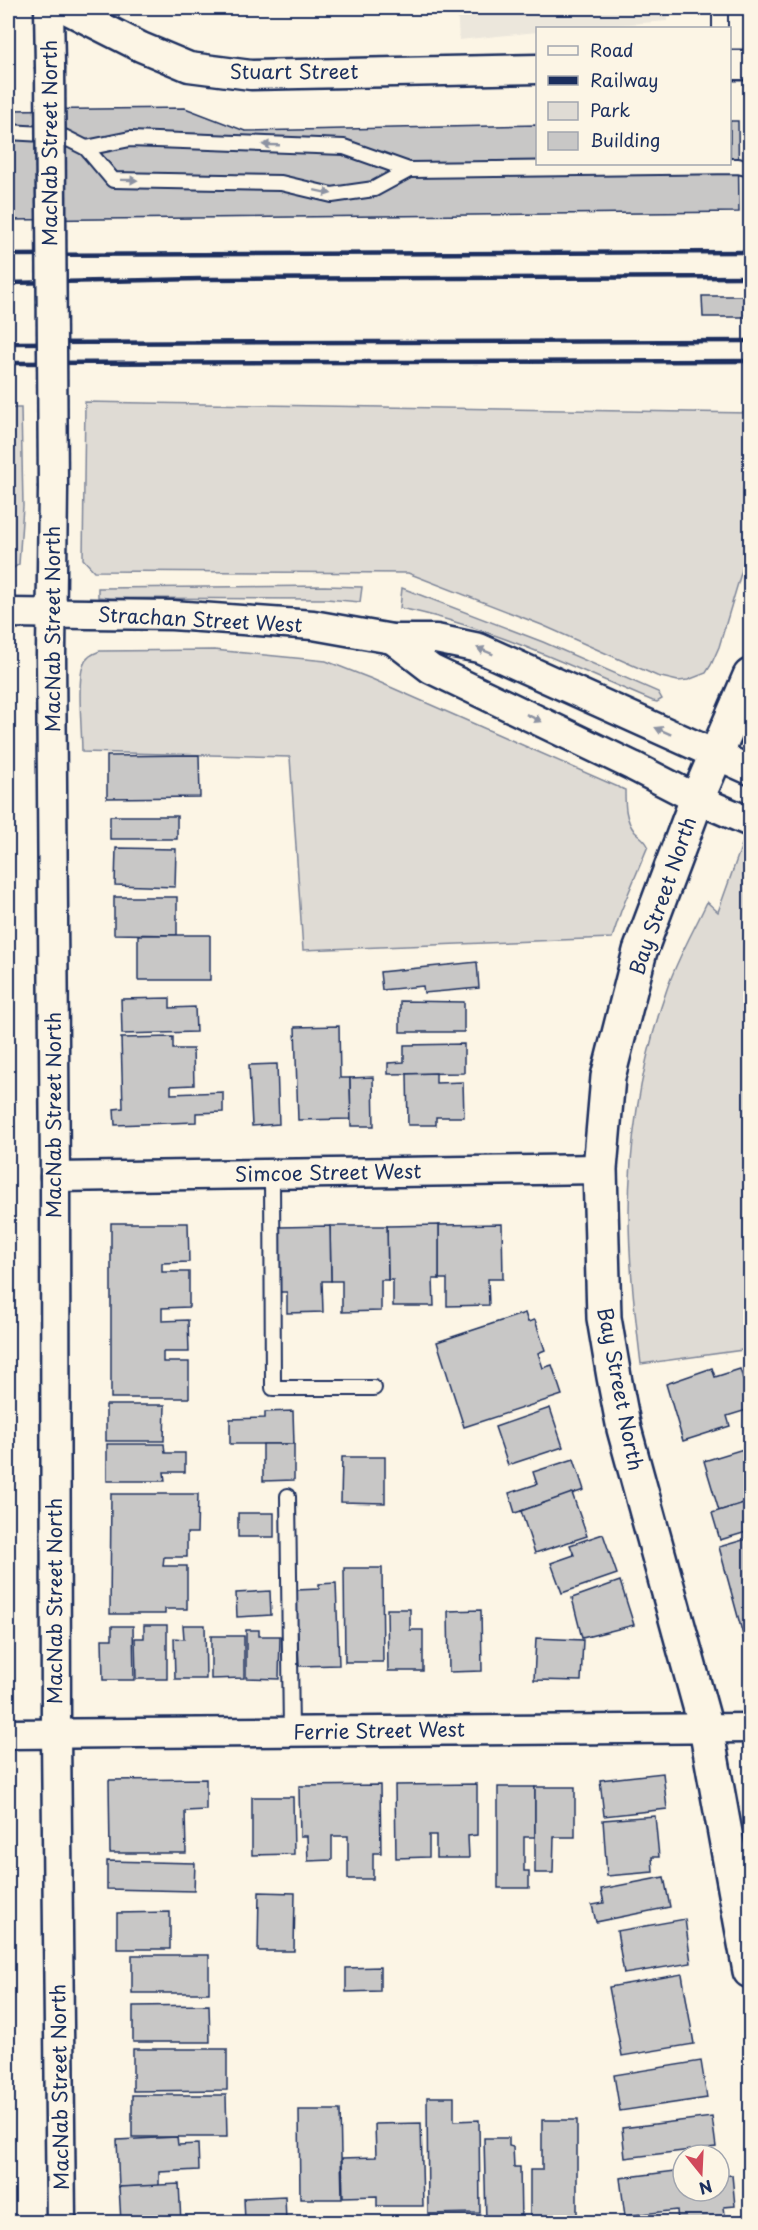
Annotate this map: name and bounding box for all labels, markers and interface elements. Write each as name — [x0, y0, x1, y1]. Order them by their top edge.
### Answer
legend — [536, 27, 731, 165]
text: Road — [590, 36, 634, 63]
street label: MacNab Street North — [34, 40, 64, 246]
street label: Stuart Street — [230, 56, 358, 86]
text: Railway — [590, 66, 658, 93]
text: Park — [590, 96, 630, 123]
text: Building — [590, 126, 660, 153]
one-way arrow — [261, 140, 280, 149]
one-way arrow — [120, 176, 139, 185]
one-way arrow — [314, 188, 333, 197]
street label: MacNab Street North — [37, 526, 67, 732]
street label: Strachan Street West — [97, 599, 303, 639]
one-way arrow — [476, 646, 494, 655]
one-way arrow — [525, 714, 542, 723]
one-way arrow — [655, 726, 672, 735]
street label: Bay Street North — [621, 813, 703, 979]
street label: MacNab Street North — [38, 1012, 68, 1218]
street label: Simcoe Street West — [234, 1155, 422, 1189]
street label: Bay Street North — [590, 1305, 651, 1473]
street label: MacNab Street North — [39, 1498, 69, 1704]
street label: Ferrie Street West — [293, 1714, 465, 1746]
street label: MacNab Street North — [42, 1984, 76, 2190]
north arrow — [671, 2143, 731, 2203]
text: N — [696, 2175, 716, 2202]

